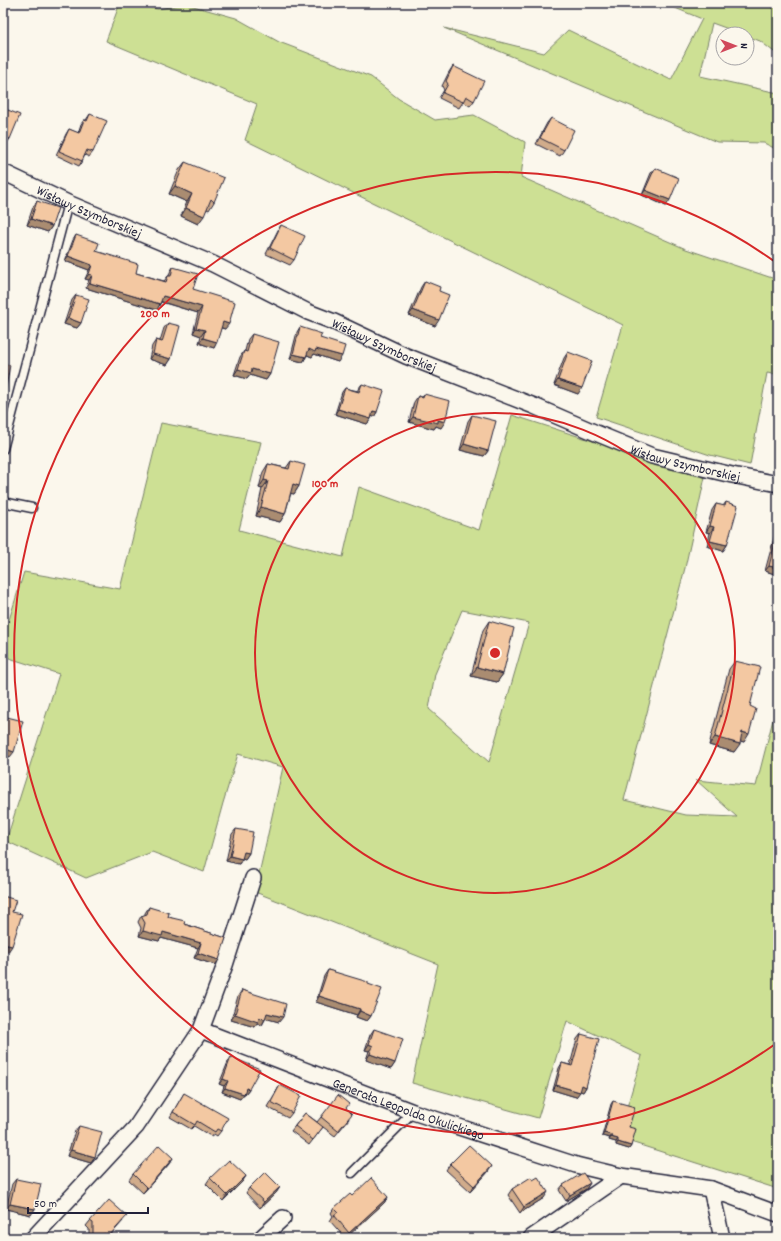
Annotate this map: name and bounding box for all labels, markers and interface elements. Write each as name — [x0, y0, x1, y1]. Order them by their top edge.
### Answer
north arrow — [715, 26, 755, 66]
text: N — [735, 43, 751, 49]
street label: Wisławy Szymborskiej — [33, 181, 144, 245]
text: 200 m — [140, 306, 170, 323]
street label: Wisławy Szymborskiej — [328, 314, 439, 379]
street label: Wisławy Szymborskiej — [627, 440, 742, 488]
text: 100 m — [312, 476, 338, 493]
centre of rings — [488, 646, 502, 660]
street label: Generała Leopolda Okulickiego — [329, 1074, 486, 1146]
scale bar — [28, 1189, 148, 1215]
text: 50 m — [34, 1196, 57, 1213]

